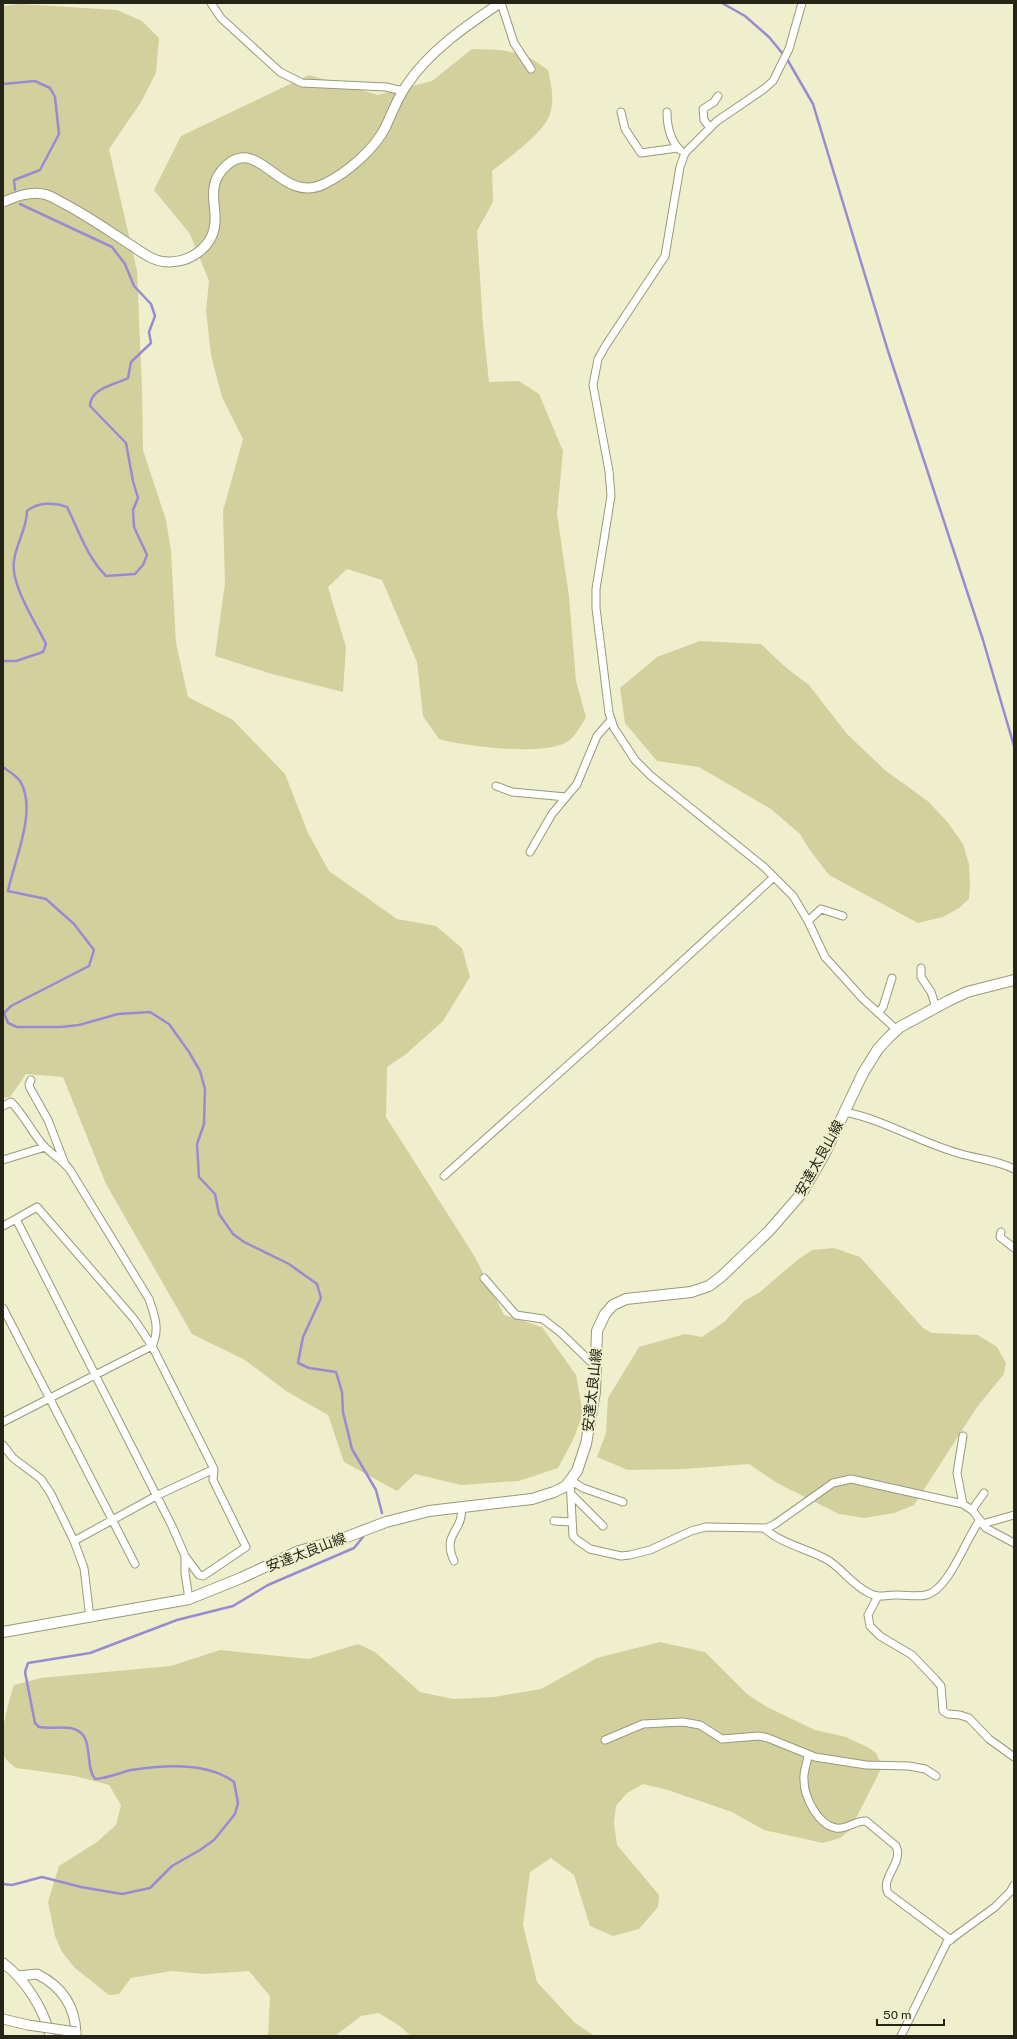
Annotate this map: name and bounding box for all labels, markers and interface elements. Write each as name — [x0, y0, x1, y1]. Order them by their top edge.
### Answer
street label: 安達太良山線 — [792, 1117, 846, 1199]
street label: 安達太良山線 — [580, 1347, 604, 1433]
street label: 安達太良山線 — [264, 1529, 348, 1575]
scale bar — [877, 2001, 944, 2027]
text: 50 m — [883, 2008, 911, 2022]

